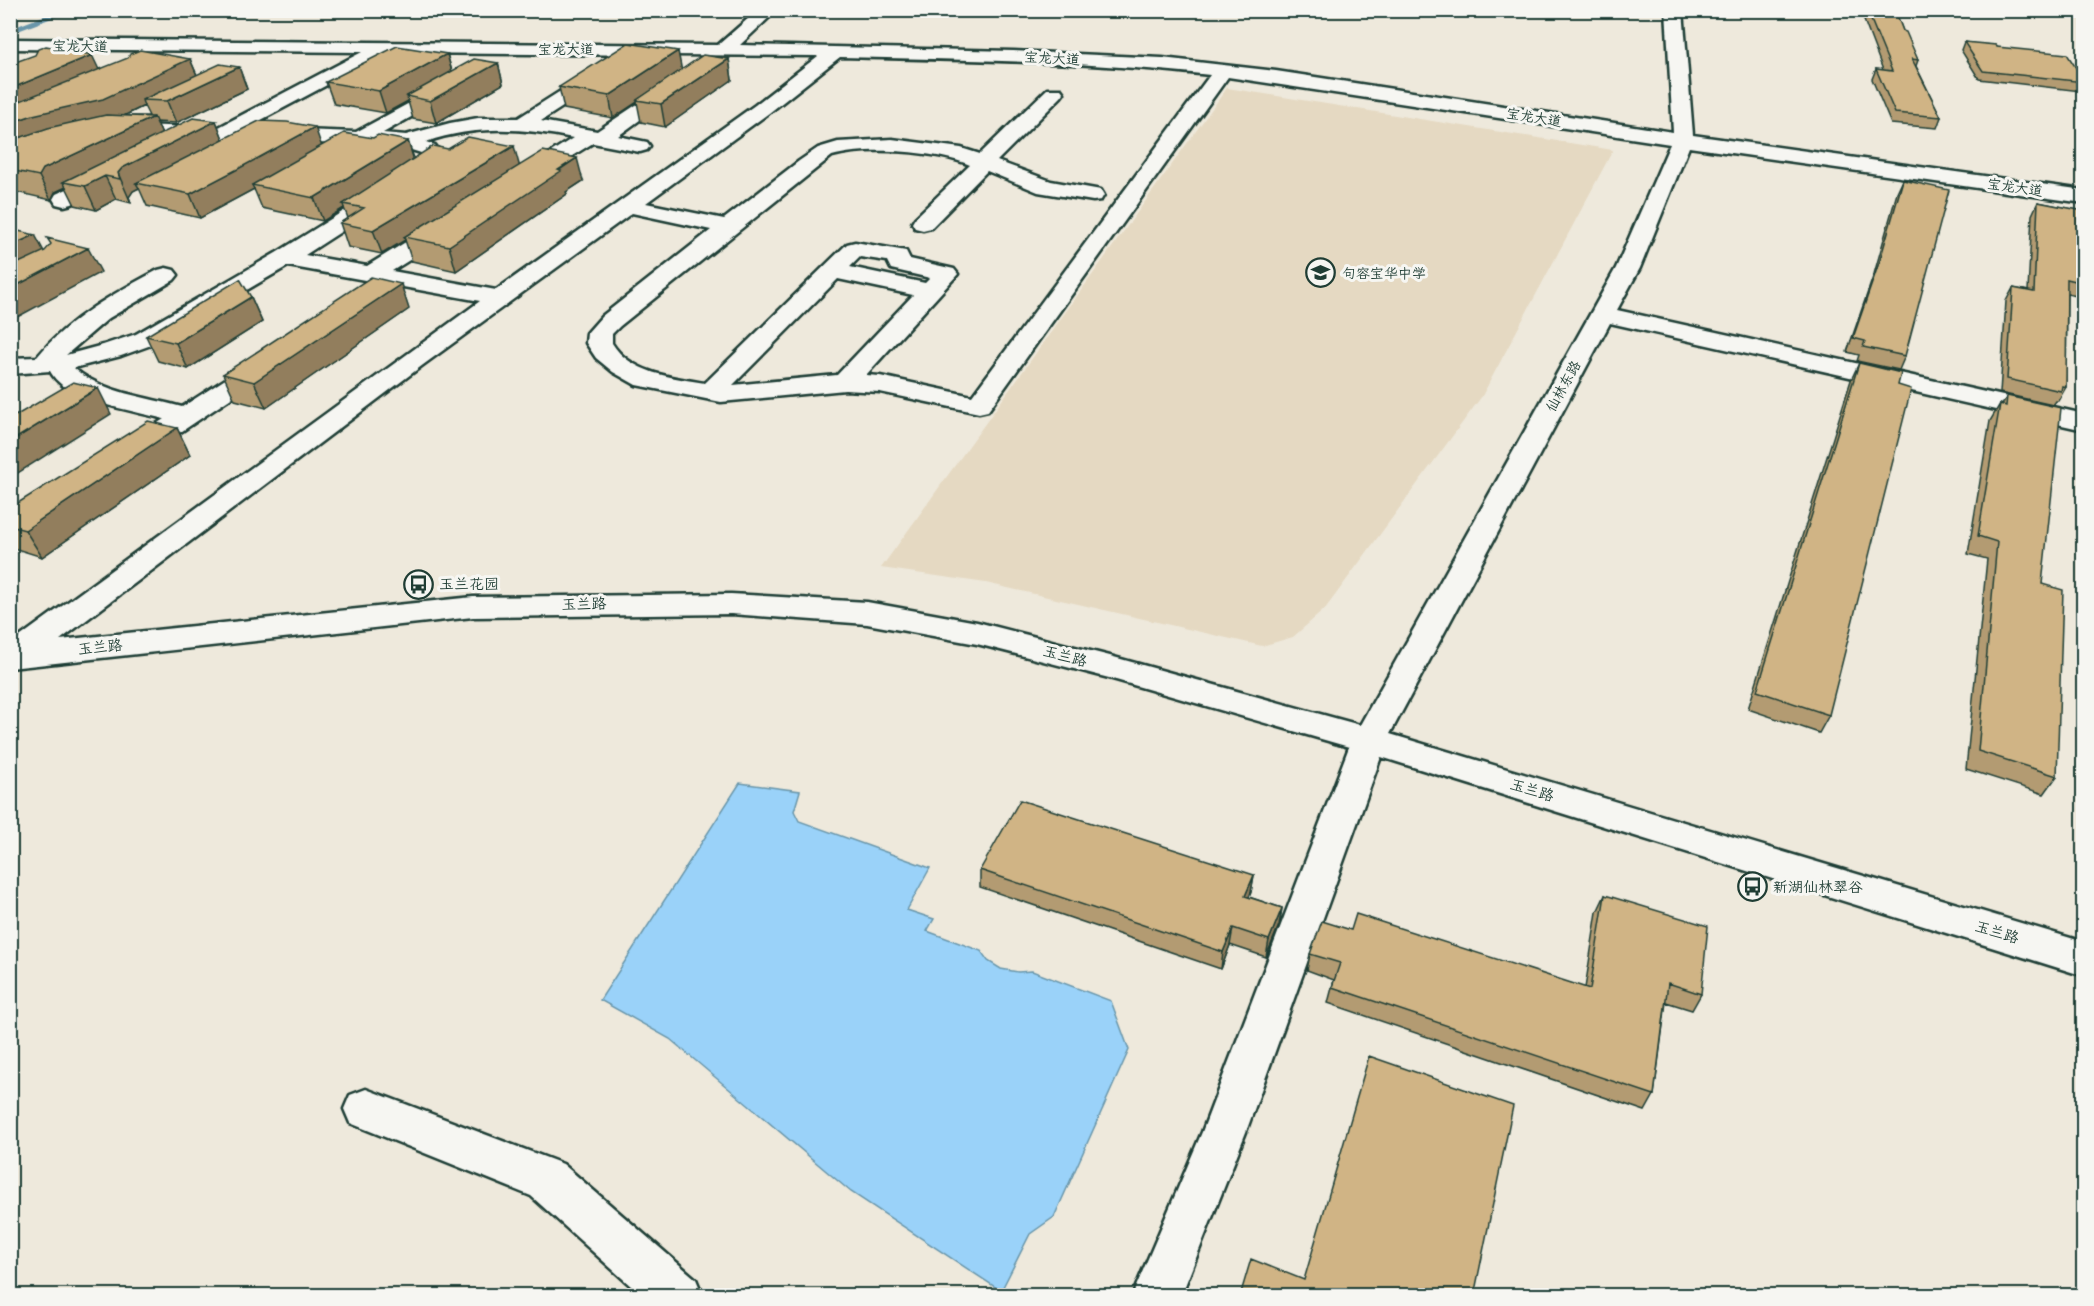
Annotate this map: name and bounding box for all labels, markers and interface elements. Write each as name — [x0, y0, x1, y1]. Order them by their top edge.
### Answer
street label: 宝龙大道 — [52, 35, 108, 56]
street label: 宝龙大道 — [538, 38, 594, 59]
street label: 宝龙大道 — [1024, 46, 1081, 69]
street label: 宝龙大道 — [1505, 102, 1563, 131]
street label: 宝龙大道 — [1986, 172, 2044, 201]
school or university icon: 句容宝华中学 — [1305, 257, 1337, 289]
place label: 句容宝华中学 — [1342, 262, 1426, 283]
street label: 仙林东路 — [1540, 356, 1585, 415]
bus stop icon: 玉兰花园 — [402, 568, 434, 600]
place label: 玉兰花园 — [439, 571, 499, 594]
street label: 玉兰路 — [561, 591, 607, 614]
street label: 玉兰路 — [76, 632, 123, 659]
street label: 玉兰路 — [1041, 638, 1090, 671]
street label: 玉兰路 — [1508, 771, 1557, 806]
bus stop icon: 新湖仙林翠谷 — [1736, 871, 1768, 903]
place label: 新湖仙林翠谷 — [1773, 874, 1863, 897]
street label: 玉兰路 — [1973, 913, 2022, 948]

